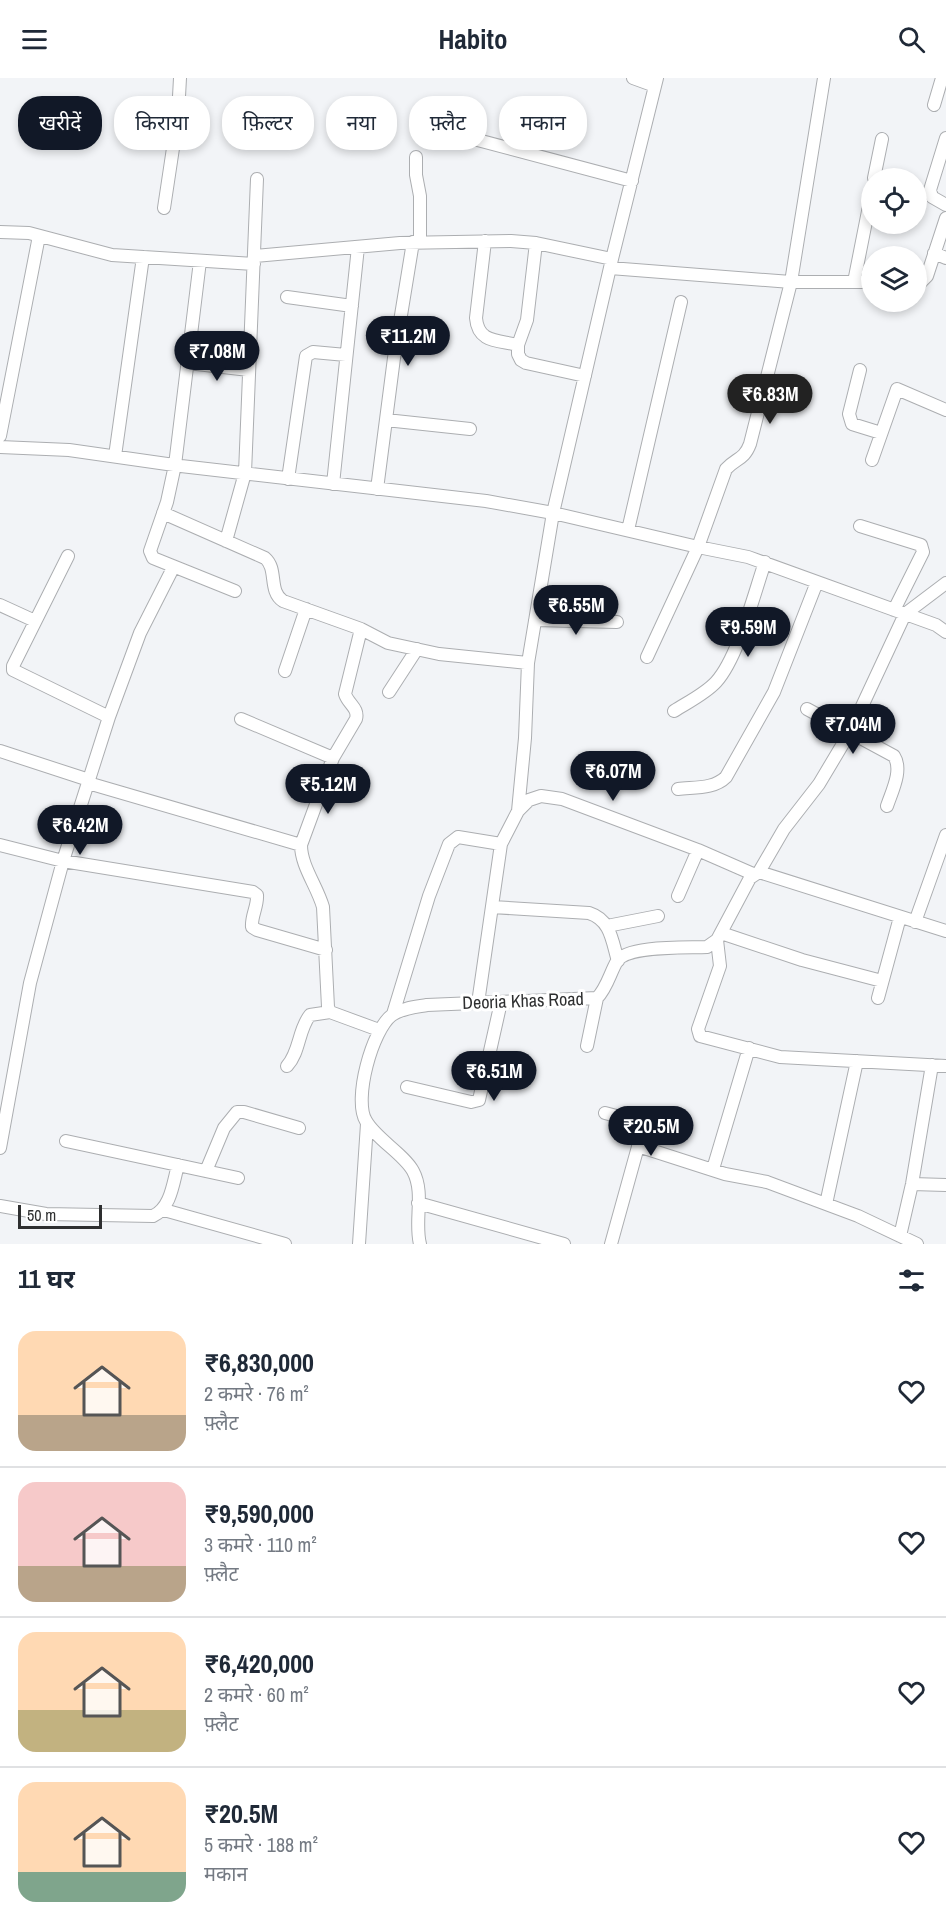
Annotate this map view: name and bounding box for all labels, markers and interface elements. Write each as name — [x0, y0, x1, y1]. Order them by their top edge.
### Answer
text: Habito — [439, 21, 507, 57]
icon: menu — [18, 23, 51, 56]
icon: search — [895, 23, 928, 56]
chip: खरीदें — [18, 96, 102, 150]
chip: किराया — [114, 96, 210, 150]
chip: फ़िल्टर — [222, 96, 314, 150]
chip: नया — [326, 96, 397, 150]
chip: फ़्लैट — [409, 96, 487, 150]
chip: मकान — [499, 96, 587, 150]
map controls — [861, 168, 927, 312]
button: locate — [861, 168, 927, 234]
button: layers — [861, 246, 927, 312]
pin: ₹11.2M — [359, 316, 457, 367]
text: ₹11.2M — [380, 322, 436, 349]
pin: ₹7.08M — [168, 331, 266, 382]
text: ₹7.08M — [188, 337, 246, 364]
pin: ₹6.83M — [721, 374, 819, 425]
text: ₹6.83M — [741, 380, 799, 407]
pin: ₹6.55M — [527, 585, 625, 636]
text: ₹6.55M — [547, 591, 605, 618]
pin: ₹9.59M — [699, 607, 797, 658]
text: ₹9.59M — [719, 613, 777, 640]
pin: ₹7.04M — [804, 704, 902, 755]
text: ₹7.04M — [824, 710, 882, 737]
pin: ₹6.07M — [564, 751, 662, 802]
text: ₹6.07M — [584, 757, 642, 784]
pin: ₹5.12M — [279, 764, 377, 815]
text: ₹5.12M — [299, 770, 357, 797]
pin: ₹6.42M — [31, 805, 129, 856]
text: ₹6.42M — [51, 811, 109, 838]
street label: Deoria Khas Road — [462, 986, 584, 1015]
pin: ₹6.51M — [445, 1051, 543, 1102]
text: ₹6.51M — [465, 1057, 523, 1084]
pin: ₹20.5M — [602, 1106, 700, 1157]
text: ₹20.5M — [622, 1112, 680, 1139]
scale bar — [18, 1202, 102, 1230]
text: 50 m — [27, 1204, 56, 1226]
text: 11 घर — [18, 1261, 75, 1296]
icon: filters — [895, 1264, 928, 1297]
text: ₹6,830,000 — [204, 1345, 314, 1380]
icon: home — [66, 1355, 138, 1427]
icon: heart — [895, 1375, 928, 1408]
text: 2 कमरे · 76 m² — [204, 1380, 309, 1407]
text: फ़्लैट — [204, 1409, 239, 1436]
text: ₹9,590,000 — [204, 1496, 314, 1531]
icon: home — [66, 1506, 138, 1578]
icon: heart — [895, 1526, 928, 1559]
text: 3 कमरे · 110 m² — [204, 1531, 317, 1558]
text: फ़्लैट — [204, 1560, 239, 1587]
text: ₹6,420,000 — [204, 1646, 314, 1681]
icon: home — [66, 1656, 138, 1728]
icon: heart — [895, 1676, 928, 1709]
text: 2 कमरे · 60 m² — [204, 1681, 309, 1708]
text: फ़्लैट — [204, 1710, 239, 1737]
text: ₹20.5M — [204, 1796, 278, 1831]
icon: home — [66, 1806, 138, 1878]
icon: heart — [895, 1826, 928, 1859]
text: 5 कमरे · 188 m² — [204, 1831, 318, 1858]
text: मकान — [204, 1860, 248, 1887]

